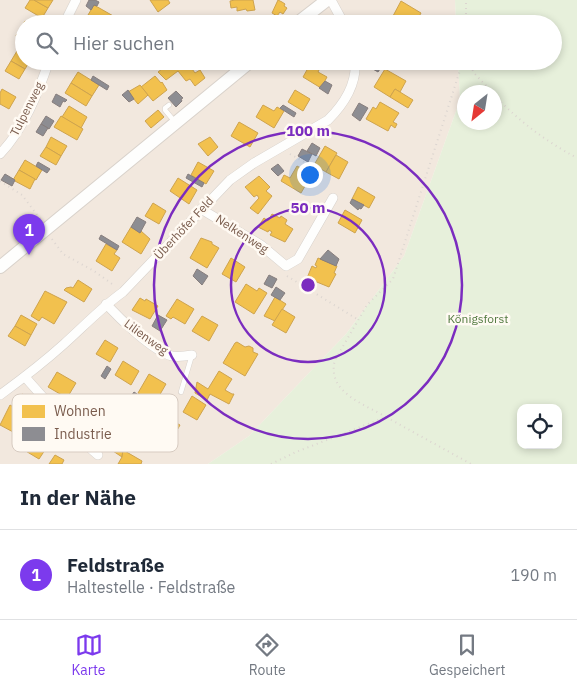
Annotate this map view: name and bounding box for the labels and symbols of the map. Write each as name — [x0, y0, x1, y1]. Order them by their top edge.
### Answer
street label: Tulpenweg — [7, 79, 47, 138]
north arrow — [457, 85, 502, 130]
text: 100 m — [286, 121, 330, 140]
your location — [297, 162, 323, 188]
street label: Überhöfer Feld — [151, 193, 217, 262]
text: 50 m — [291, 198, 325, 217]
street label: Nelkenweg — [213, 211, 272, 257]
pin: 1 — [13, 214, 45, 255]
centre of rings — [299, 276, 317, 294]
park label: Königsforst — [448, 311, 508, 326]
street label: Lilienweg — [121, 316, 172, 358]
legend — [12, 394, 178, 452]
text: Wohnen — [54, 402, 106, 420]
text: Industrie — [54, 425, 112, 443]

